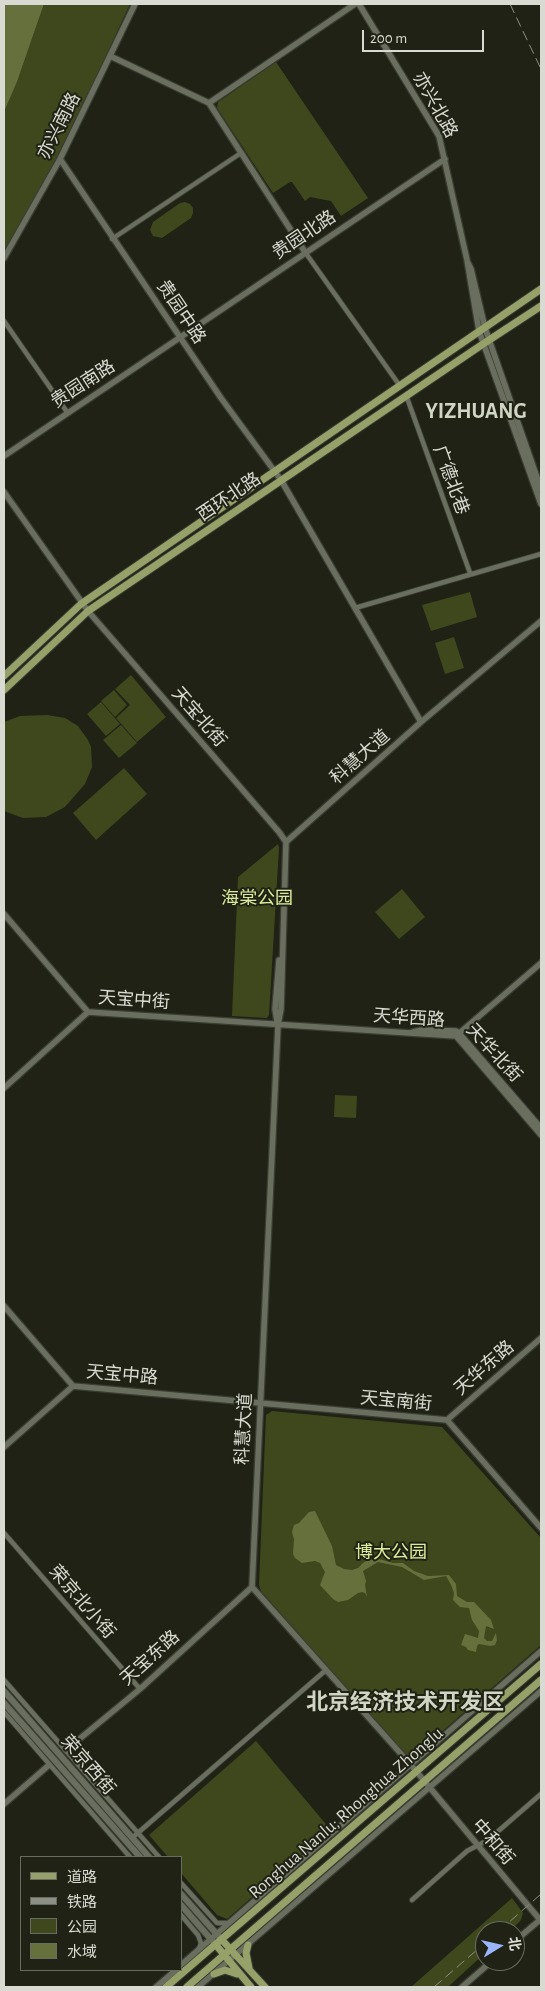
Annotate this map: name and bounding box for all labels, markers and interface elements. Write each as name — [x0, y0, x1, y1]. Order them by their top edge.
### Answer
scale bar — [365, 20, 488, 52]
text: 200 m — [370, 31, 407, 46]
street label: 亦兴北路 — [408, 68, 462, 142]
street label: 亦兴南路 — [33, 89, 85, 163]
street label: 贵园北路 — [268, 206, 340, 264]
street label: 贵园中路 — [152, 276, 210, 348]
street label: 贵园南路 — [47, 355, 119, 413]
district label: YIZHUANG — [420, 398, 532, 424]
street label: 广德北巷 — [429, 442, 473, 518]
street label: 西环北路 — [193, 468, 265, 526]
street label: 天宝北街 — [167, 683, 231, 751]
street label: 科慧大道 — [326, 725, 394, 789]
park label: 海棠公园 — [221, 888, 293, 910]
street label: 天宝中街 — [97, 987, 171, 1013]
street label: 天华西路 — [372, 1005, 446, 1031]
street label: 天华北街 — [462, 1019, 526, 1087]
street label: 天华东路 — [450, 1336, 518, 1400]
street label: 天宝中路 — [85, 1361, 159, 1389]
street label: 天宝南街 — [359, 1387, 433, 1415]
street label: 科慧大道 — [231, 1392, 257, 1466]
park label: 博大公园 — [355, 1542, 427, 1564]
street label: 荣京北小街 — [44, 1561, 120, 1643]
street label: 天宝东路 — [116, 1626, 184, 1690]
district label: 北京经济技术开发区 — [306, 1689, 504, 1715]
street label: Ronghua Nanlu; Rhonghua Zhonglu — [244, 1723, 448, 1903]
street label: 荣京西街 — [56, 1731, 120, 1799]
street label: 中和街 — [467, 1815, 519, 1869]
legend — [20, 1856, 182, 1971]
text: 道路 — [67, 1870, 97, 1885]
text: 铁路 — [67, 1895, 97, 1910]
text: 公园 — [67, 1920, 97, 1935]
north arrow — [475, 1921, 525, 1971]
text: 北 — [506, 1936, 522, 1952]
text: 水域 — [67, 1945, 97, 1960]

